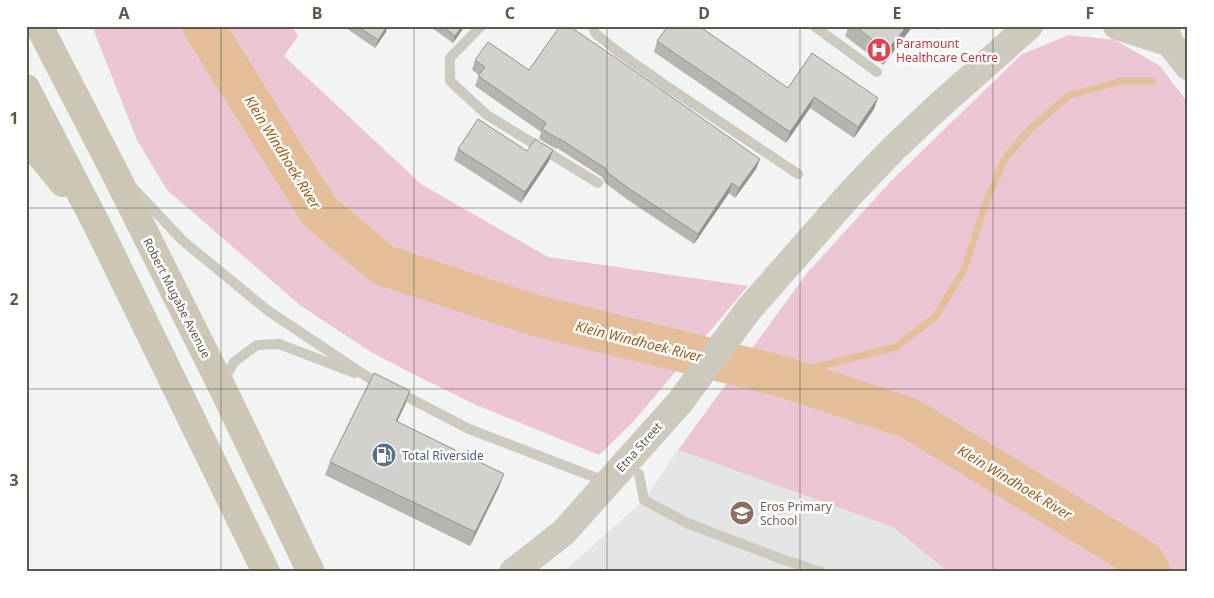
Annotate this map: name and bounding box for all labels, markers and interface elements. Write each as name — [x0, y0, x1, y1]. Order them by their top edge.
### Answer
text: A — [118, 2, 130, 24]
text: B — [312, 2, 322, 24]
text: C — [505, 2, 515, 24]
text: D — [698, 2, 710, 24]
text: E — [893, 2, 902, 24]
text: F — [1086, 2, 1094, 24]
place label: Paramount Healthcare Centre — [896, 35, 998, 66]
hospital icon: Paramount Healthcare Centre — [866, 37, 892, 63]
water label: Klein Windhoek River — [241, 92, 326, 212]
text: 1 — [9, 107, 19, 129]
street label: Robert Mugabe Avenue — [139, 235, 215, 361]
text: 2 — [9, 288, 19, 310]
water label: Klein Windhoek River — [574, 316, 705, 366]
street label: Etna Street — [612, 418, 666, 476]
water label: Klein Windhoek River — [954, 440, 1076, 524]
fuel station icon: Total Riverside — [371, 442, 397, 468]
place label: Total Riverside — [402, 447, 484, 464]
text: 3 — [9, 469, 19, 491]
place label: Eros Primary School — [760, 498, 833, 529]
school or university icon: Eros Primary School — [729, 500, 755, 526]

